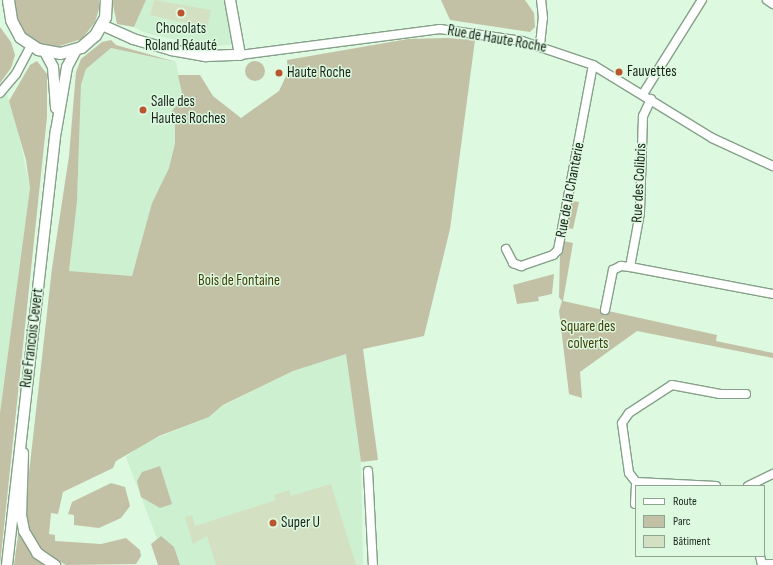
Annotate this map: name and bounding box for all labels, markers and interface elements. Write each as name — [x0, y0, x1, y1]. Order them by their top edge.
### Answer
marker: Chocolats Roland Réauté — [176, 8, 186, 18]
place label: Chocolats Roland Réauté — [145, 19, 217, 54]
street label: Rue de Haute Roche — [446, 21, 548, 57]
place label: Fauvettes — [627, 63, 677, 81]
place label: Haute Roche — [287, 64, 351, 82]
marker: Fauvettes — [614, 67, 624, 77]
marker: Haute Roche — [274, 68, 284, 78]
place label: Salle des Hautes Roches — [151, 92, 226, 127]
marker: Salle des Hautes Roches — [138, 105, 148, 115]
street label: Rue de la Chanterie — [552, 141, 588, 239]
street label: Rue des Colibris — [628, 143, 650, 223]
park label: Bois de Fontaine — [198, 272, 280, 290]
street label: Rue Francois Cevert — [17, 287, 47, 389]
park label: Square des colverts — [561, 317, 615, 352]
legend — [635, 485, 765, 557]
text: Route — [673, 494, 697, 509]
place label: Super U — [281, 514, 320, 532]
text: Parc — [673, 514, 691, 529]
marker: Super U — [268, 518, 278, 528]
text: Bâtiment — [673, 534, 710, 549]

